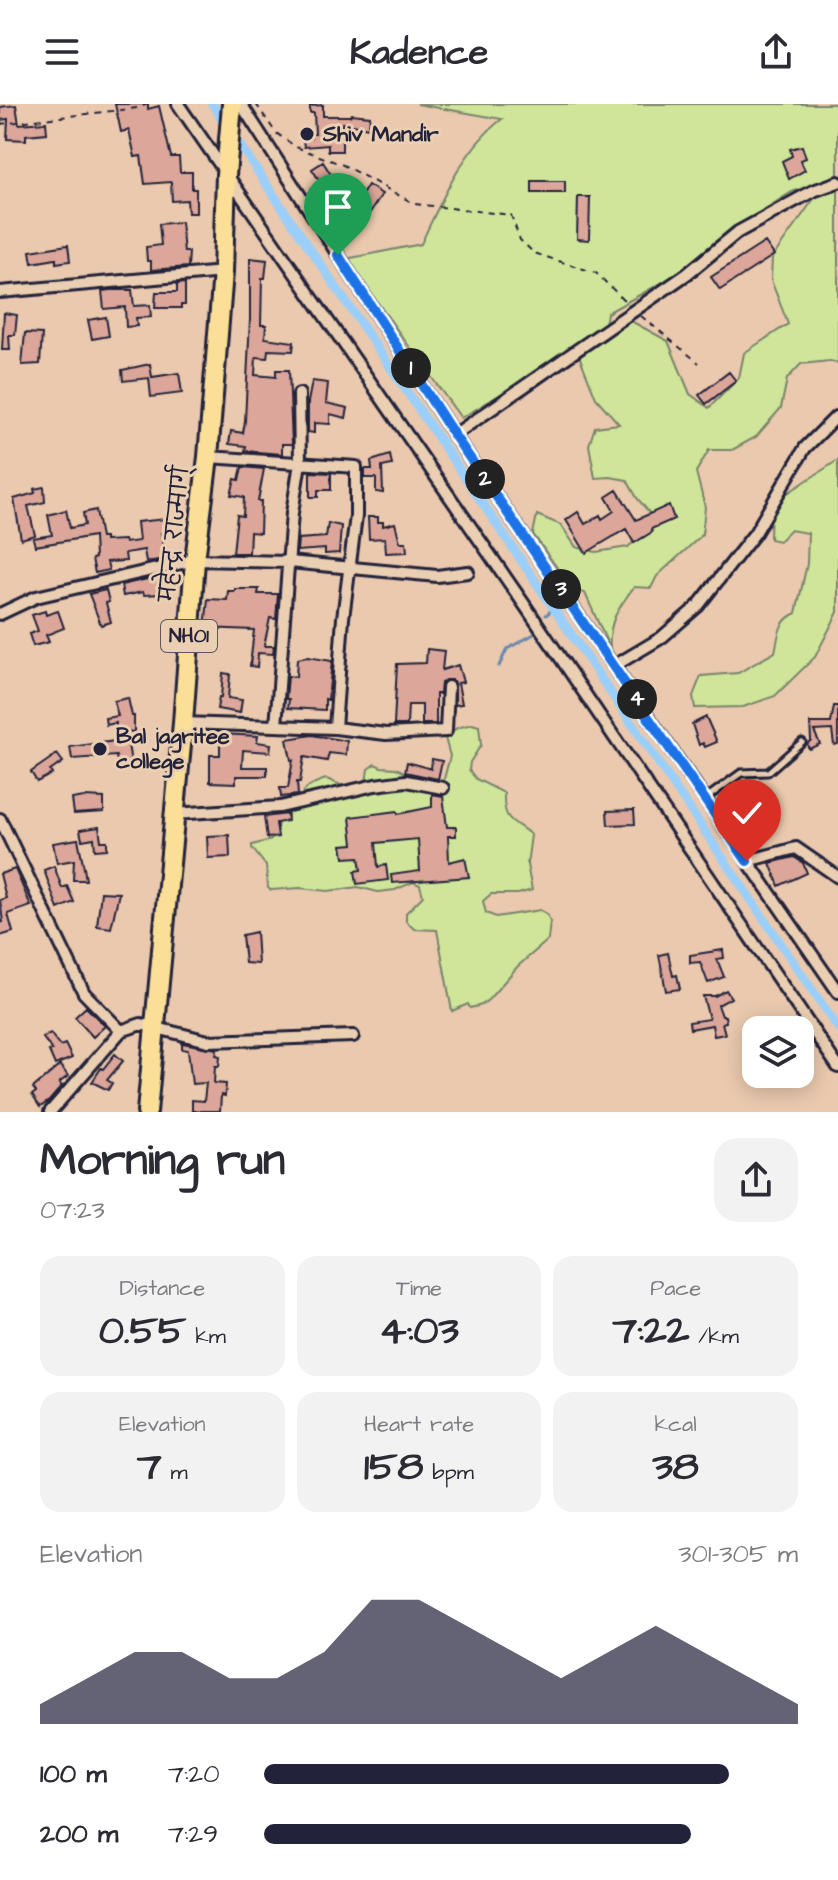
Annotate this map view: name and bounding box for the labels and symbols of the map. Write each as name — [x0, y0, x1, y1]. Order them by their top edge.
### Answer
place label: Shiv Mandir — [322, 119, 440, 150]
marker: Shiv Mandir — [298, 125, 316, 143]
pin — [304, 173, 372, 255]
pin: 1 — [391, 348, 431, 388]
pin: 2 — [465, 459, 505, 499]
street label: महेन्द्र राज्मार्ग् — [148, 463, 198, 604]
pin: 3 — [541, 569, 581, 609]
road number: NH01 — [161, 620, 217, 652]
pin: 4 — [617, 679, 657, 719]
place label: Bal jagritee college — [116, 721, 230, 778]
marker: Bal jagritee college — [91, 740, 109, 758]
pin — [713, 779, 781, 861]

